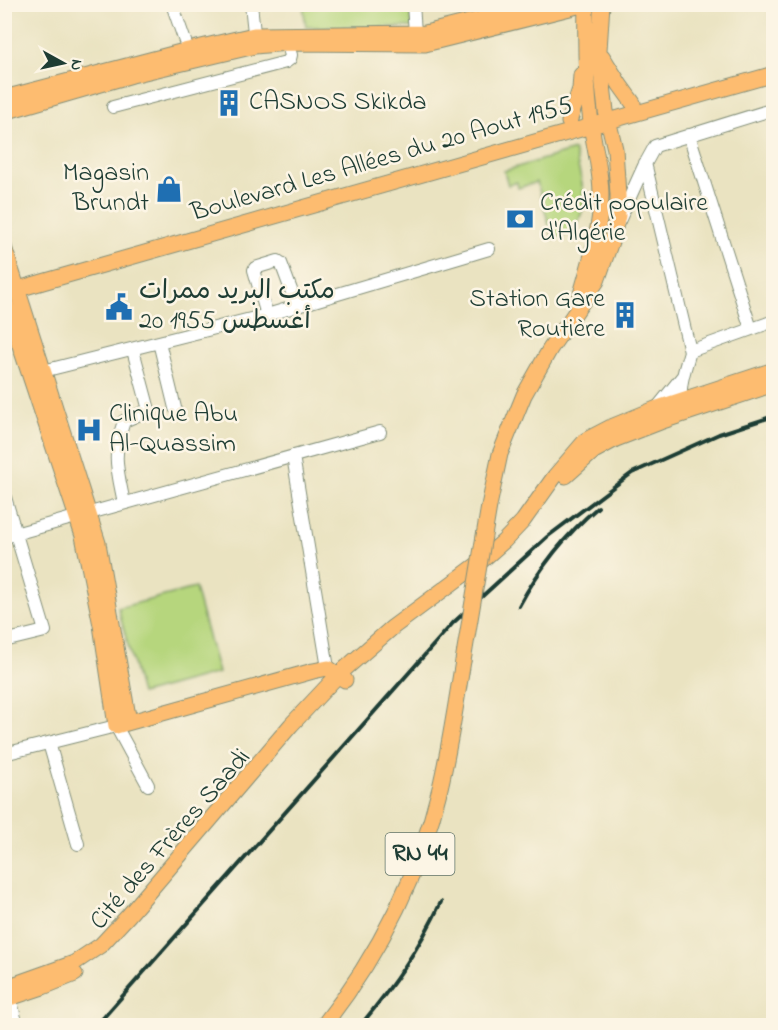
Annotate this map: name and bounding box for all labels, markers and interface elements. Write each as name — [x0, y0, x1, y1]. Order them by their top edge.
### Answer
north arrow — [33, 33, 93, 93]
text: N — [63, 58, 89, 72]
place label: CASNOS Skikda — [249, 84, 427, 122]
street label: Boulevard Les Allées du 20 Aout 1955 — [186, 87, 578, 233]
building icon: CASNOS Skikda — [214, 88, 244, 118]
place label: Magasin Brundt — [63, 155, 149, 223]
shop icon: Magasin Brundt — [154, 174, 184, 204]
place label: Crédit populaire d'Algérie — [540, 185, 708, 253]
bank icon: Crédit populaire d'Algérie — [505, 204, 535, 234]
place label: مكتب البريد ممرات 20 أغسطس 1955 — [139, 273, 335, 341]
place label: Station Gare Routière — [469, 281, 605, 349]
public building icon: مكتب البريد ممرات 20 أغسطس 1955 — [104, 292, 134, 322]
building icon: Station Gare Routière — [610, 300, 640, 330]
place label: Clinique Abu Al-Quassim — [109, 396, 238, 464]
hospital icon: Clinique Abu Al-Quassim — [74, 415, 104, 445]
street label: Cité des Frères Saadi — [81, 741, 261, 939]
road number: RN 44 — [386, 833, 454, 875]

